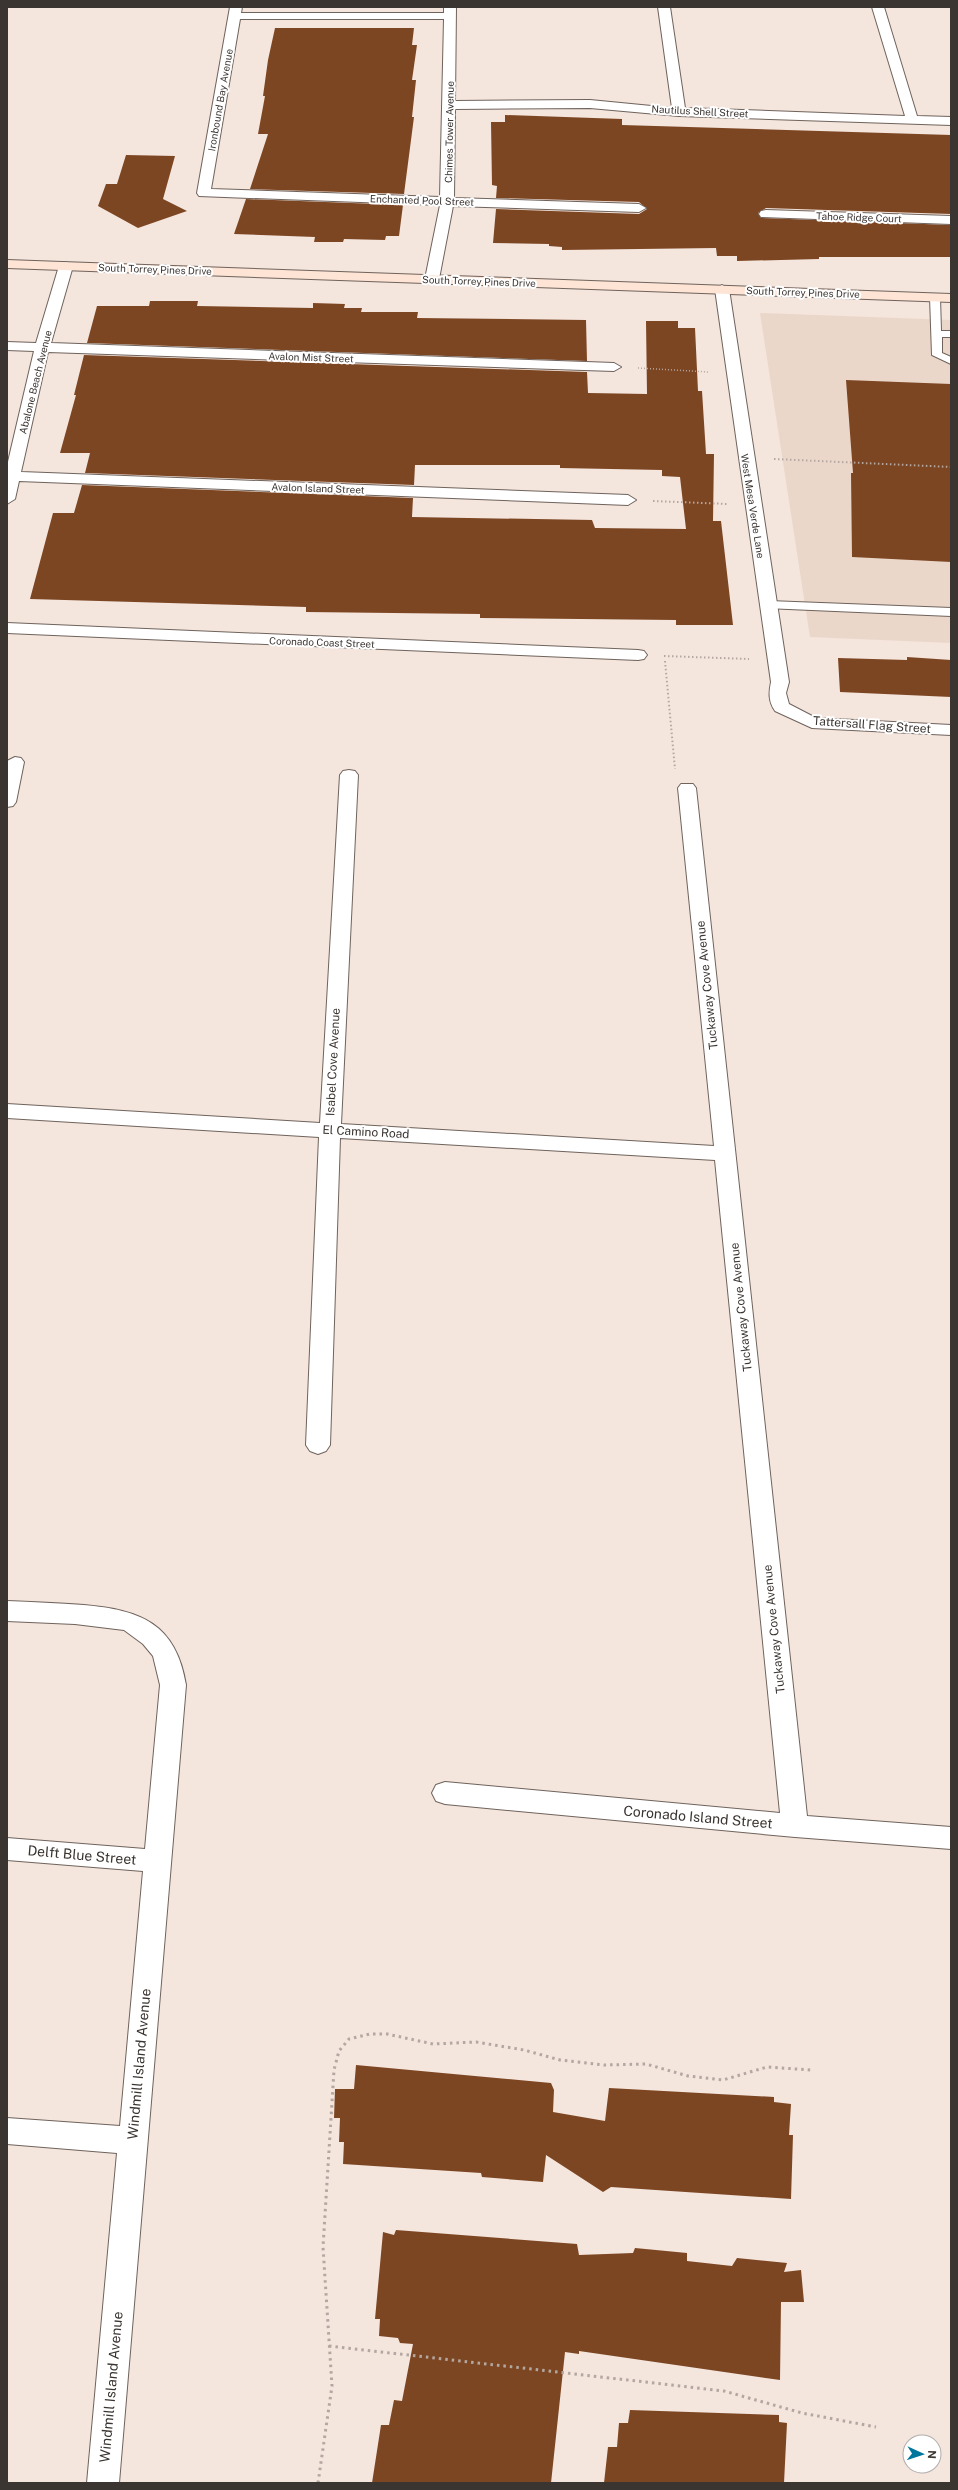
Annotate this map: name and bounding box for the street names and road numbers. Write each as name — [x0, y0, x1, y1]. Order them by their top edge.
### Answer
street label: Ironbound Bay Avenue — [205, 47, 235, 152]
street label: Chimes Tower Avenue — [442, 81, 456, 183]
street label: Nautilus Shell Street — [651, 102, 749, 120]
street label: Enchanted Pool Street — [370, 192, 474, 208]
street label: Tahoe Ridge Court — [816, 210, 902, 224]
street label: South Torrey Pines Drive — [98, 261, 212, 277]
street label: South Torrey Pines Drive — [422, 273, 536, 289]
street label: South Torrey Pines Drive — [746, 284, 860, 300]
street label: Abalone Beach Avenue — [16, 329, 54, 435]
street label: Avalon Mist Street — [268, 350, 354, 364]
street label: West Mesa Verde Lane — [739, 453, 767, 559]
street label: Avalon Island Street — [271, 480, 365, 496]
street label: Coronado Coast Street — [269, 634, 375, 650]
street label: Tattersall Flag Street — [812, 714, 932, 736]
street label: Tuckaway Cove Avenue — [693, 920, 721, 1050]
street label: Isabel Cove Avenue — [323, 1007, 343, 1116]
street label: El Camino Road — [322, 1123, 410, 1141]
street label: Tuckaway Cove Avenue — [727, 1242, 755, 1372]
street label: Tuckaway Cove Avenue — [760, 1564, 788, 1694]
street label: Coronado Island Street — [623, 1802, 773, 1832]
street label: Delft Blue Street — [27, 1842, 137, 1868]
street label: Windmill Island Avenue — [124, 1988, 154, 2140]
street label: Windmill Island Avenue — [96, 2311, 126, 2463]

